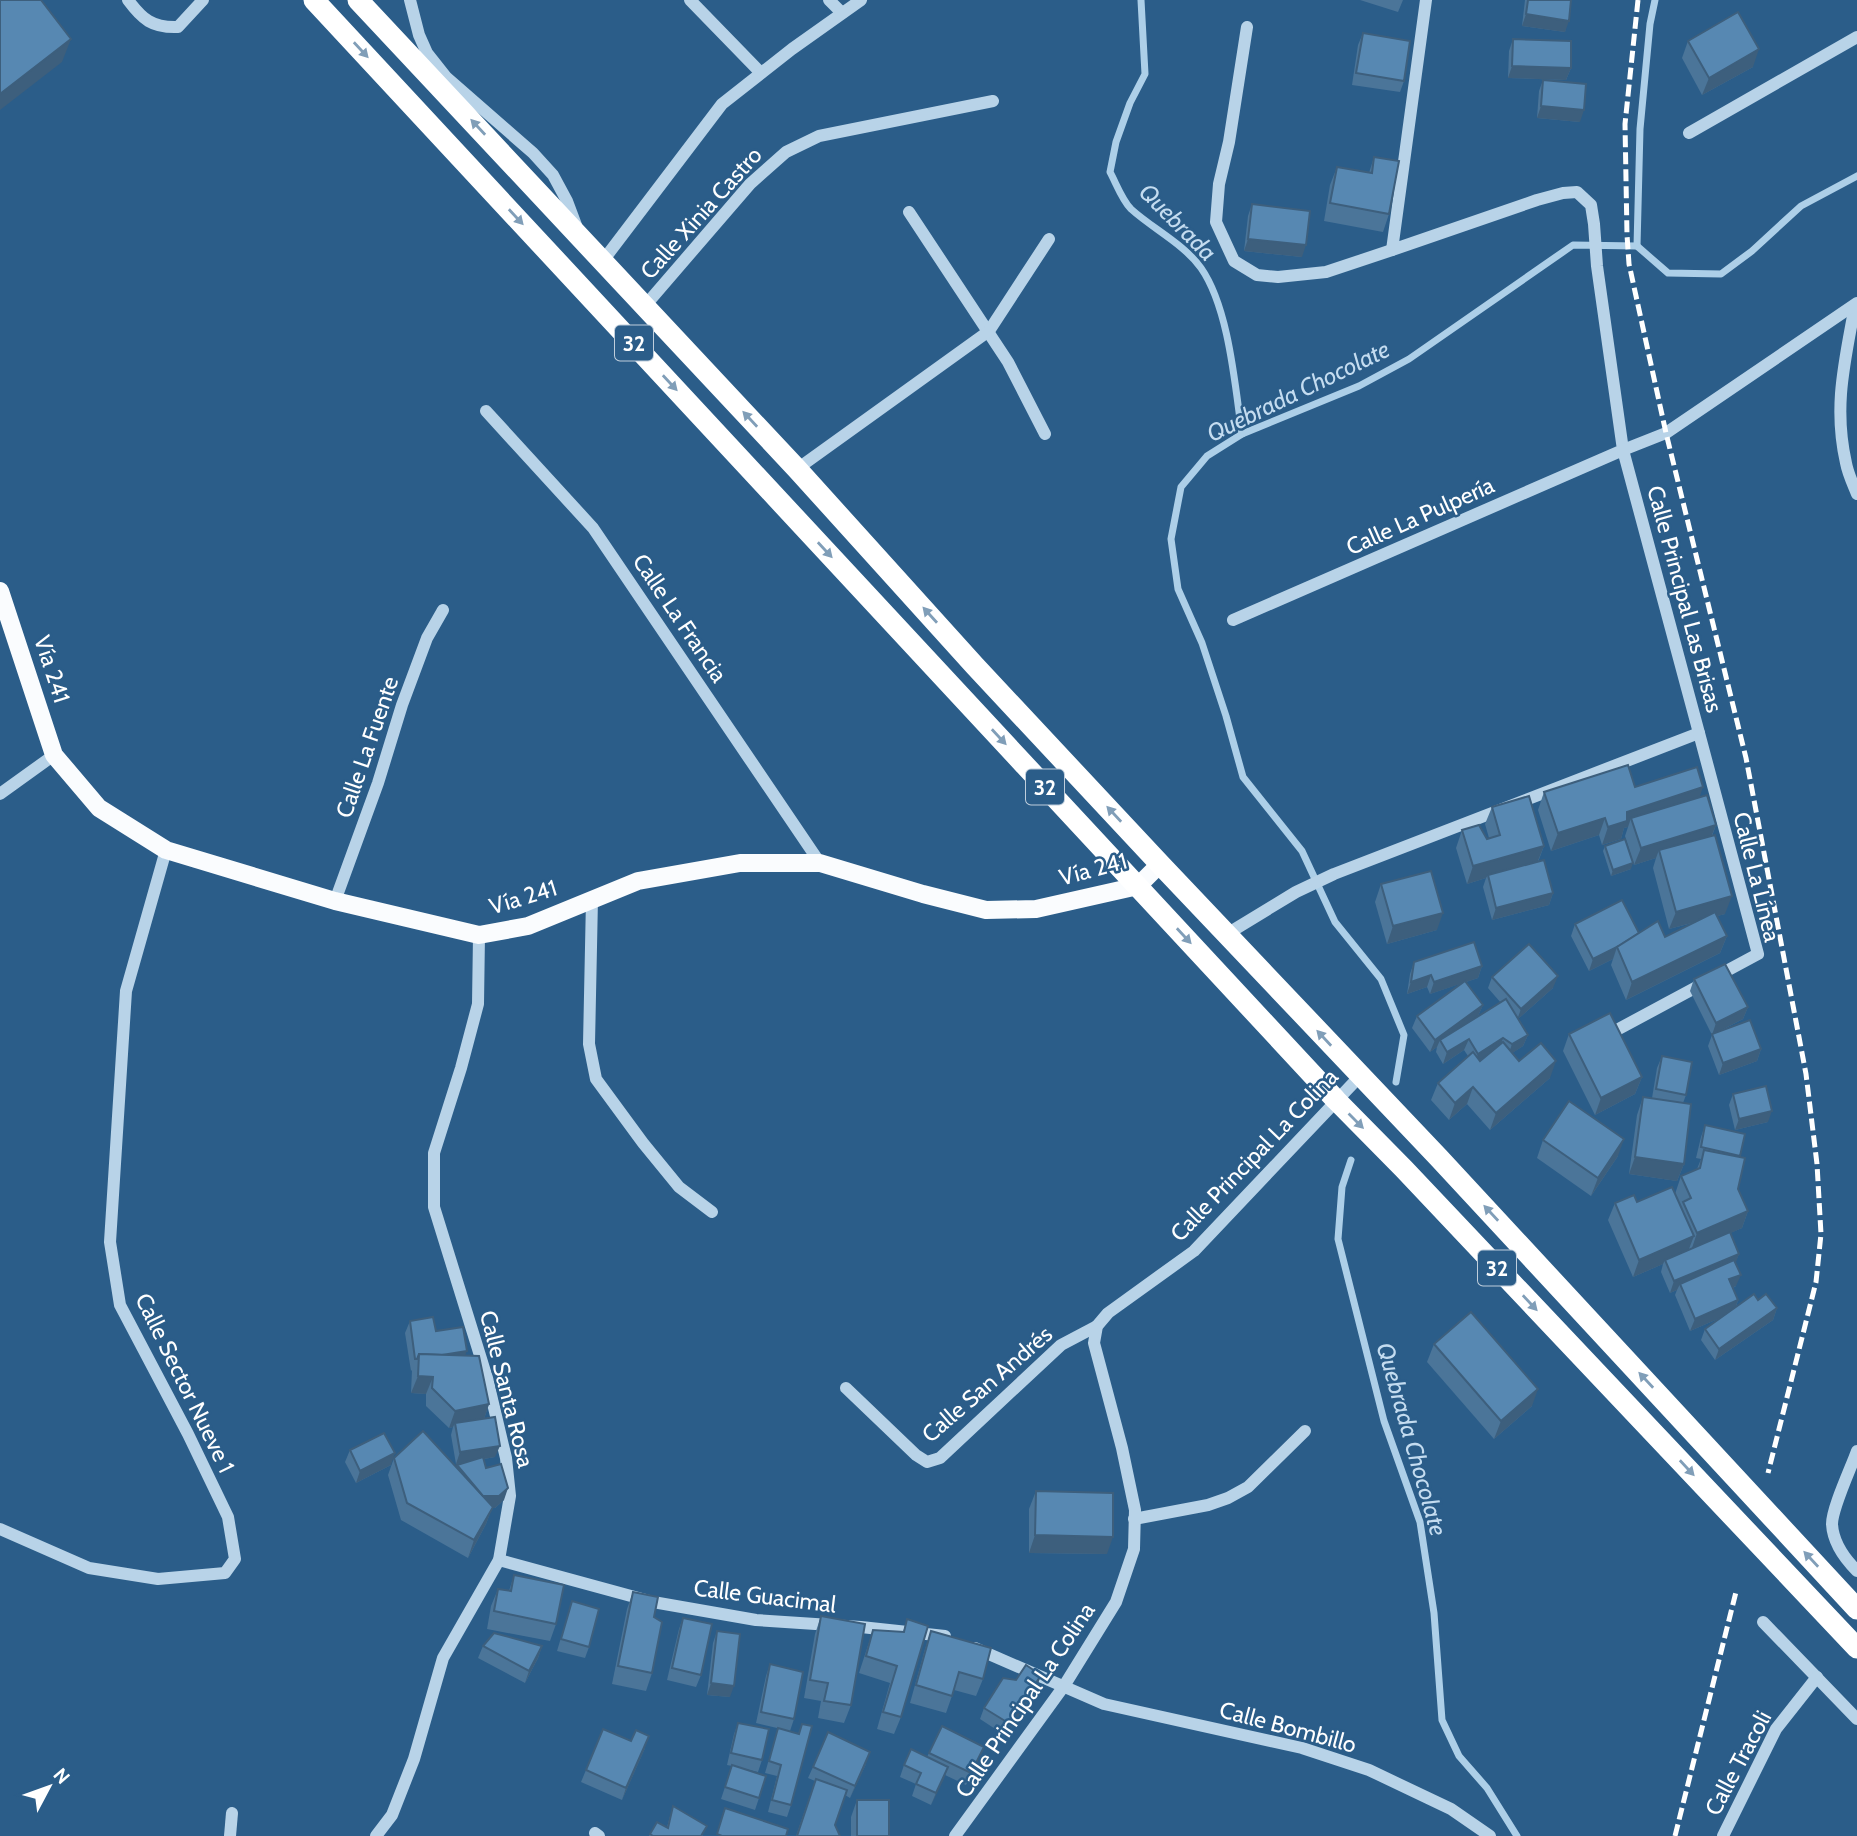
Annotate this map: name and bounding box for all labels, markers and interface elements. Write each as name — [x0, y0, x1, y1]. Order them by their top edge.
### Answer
one-way arrow — [352, 41, 368, 58]
one-way arrow — [470, 118, 486, 136]
street label: Calle Xinia Castro — [634, 141, 768, 285]
water label: Quebrada — [1133, 177, 1223, 267]
one-way arrow — [507, 208, 523, 225]
road number: 32 — [615, 326, 653, 360]
water label: Quebrada Chocolate — [1202, 334, 1394, 448]
one-way arrow — [662, 374, 678, 391]
one-way arrow — [742, 410, 758, 428]
street label: Calle La Pulpería — [1342, 471, 1498, 561]
street label: Calle Principal Las Brisas — [1641, 482, 1729, 716]
one-way arrow — [817, 541, 833, 558]
street label: Calle La Francia — [627, 548, 733, 688]
one-way arrow — [922, 607, 938, 624]
street label: Vía 241 — [28, 632, 76, 706]
street label: Calle La Fuente — [330, 672, 404, 821]
one-way arrow — [991, 728, 1007, 745]
road number: 32 — [1026, 770, 1064, 804]
one-way arrow — [1106, 806, 1122, 823]
street label: Calle La Línea — [1727, 809, 1787, 945]
street label: Vía 241 — [1056, 847, 1130, 891]
street label: Vía 241 — [486, 874, 560, 920]
one-way arrow — [1176, 928, 1192, 945]
one-way arrow — [1317, 1030, 1333, 1047]
street label: Calle Principal La Colina — [1164, 1063, 1344, 1247]
one-way arrow — [1347, 1112, 1364, 1128]
one-way arrow — [1483, 1205, 1499, 1222]
road number: 32 — [1478, 1250, 1516, 1286]
street label: Calle Sector Nueve 1 — [129, 1289, 241, 1477]
one-way arrow — [1522, 1294, 1538, 1311]
street label: Calle Santa Rosa — [474, 1308, 540, 1470]
street label: Calle San Andrés — [916, 1320, 1058, 1448]
water label: Quebrada Chocolate — [1371, 1339, 1453, 1539]
one-way arrow — [1638, 1372, 1654, 1389]
one-way arrow — [1678, 1459, 1694, 1476]
one-way arrow — [1803, 1550, 1819, 1568]
street label: Calle Guacimal — [692, 1573, 838, 1619]
street label: Calle Principal La Colina — [949, 1597, 1101, 1803]
street label: Calle Bombillo — [1217, 1695, 1359, 1759]
street label: Calle Tracoli — [1699, 1706, 1777, 1820]
north arrow — [14, 1752, 84, 1822]
text: N — [48, 1764, 75, 1789]

